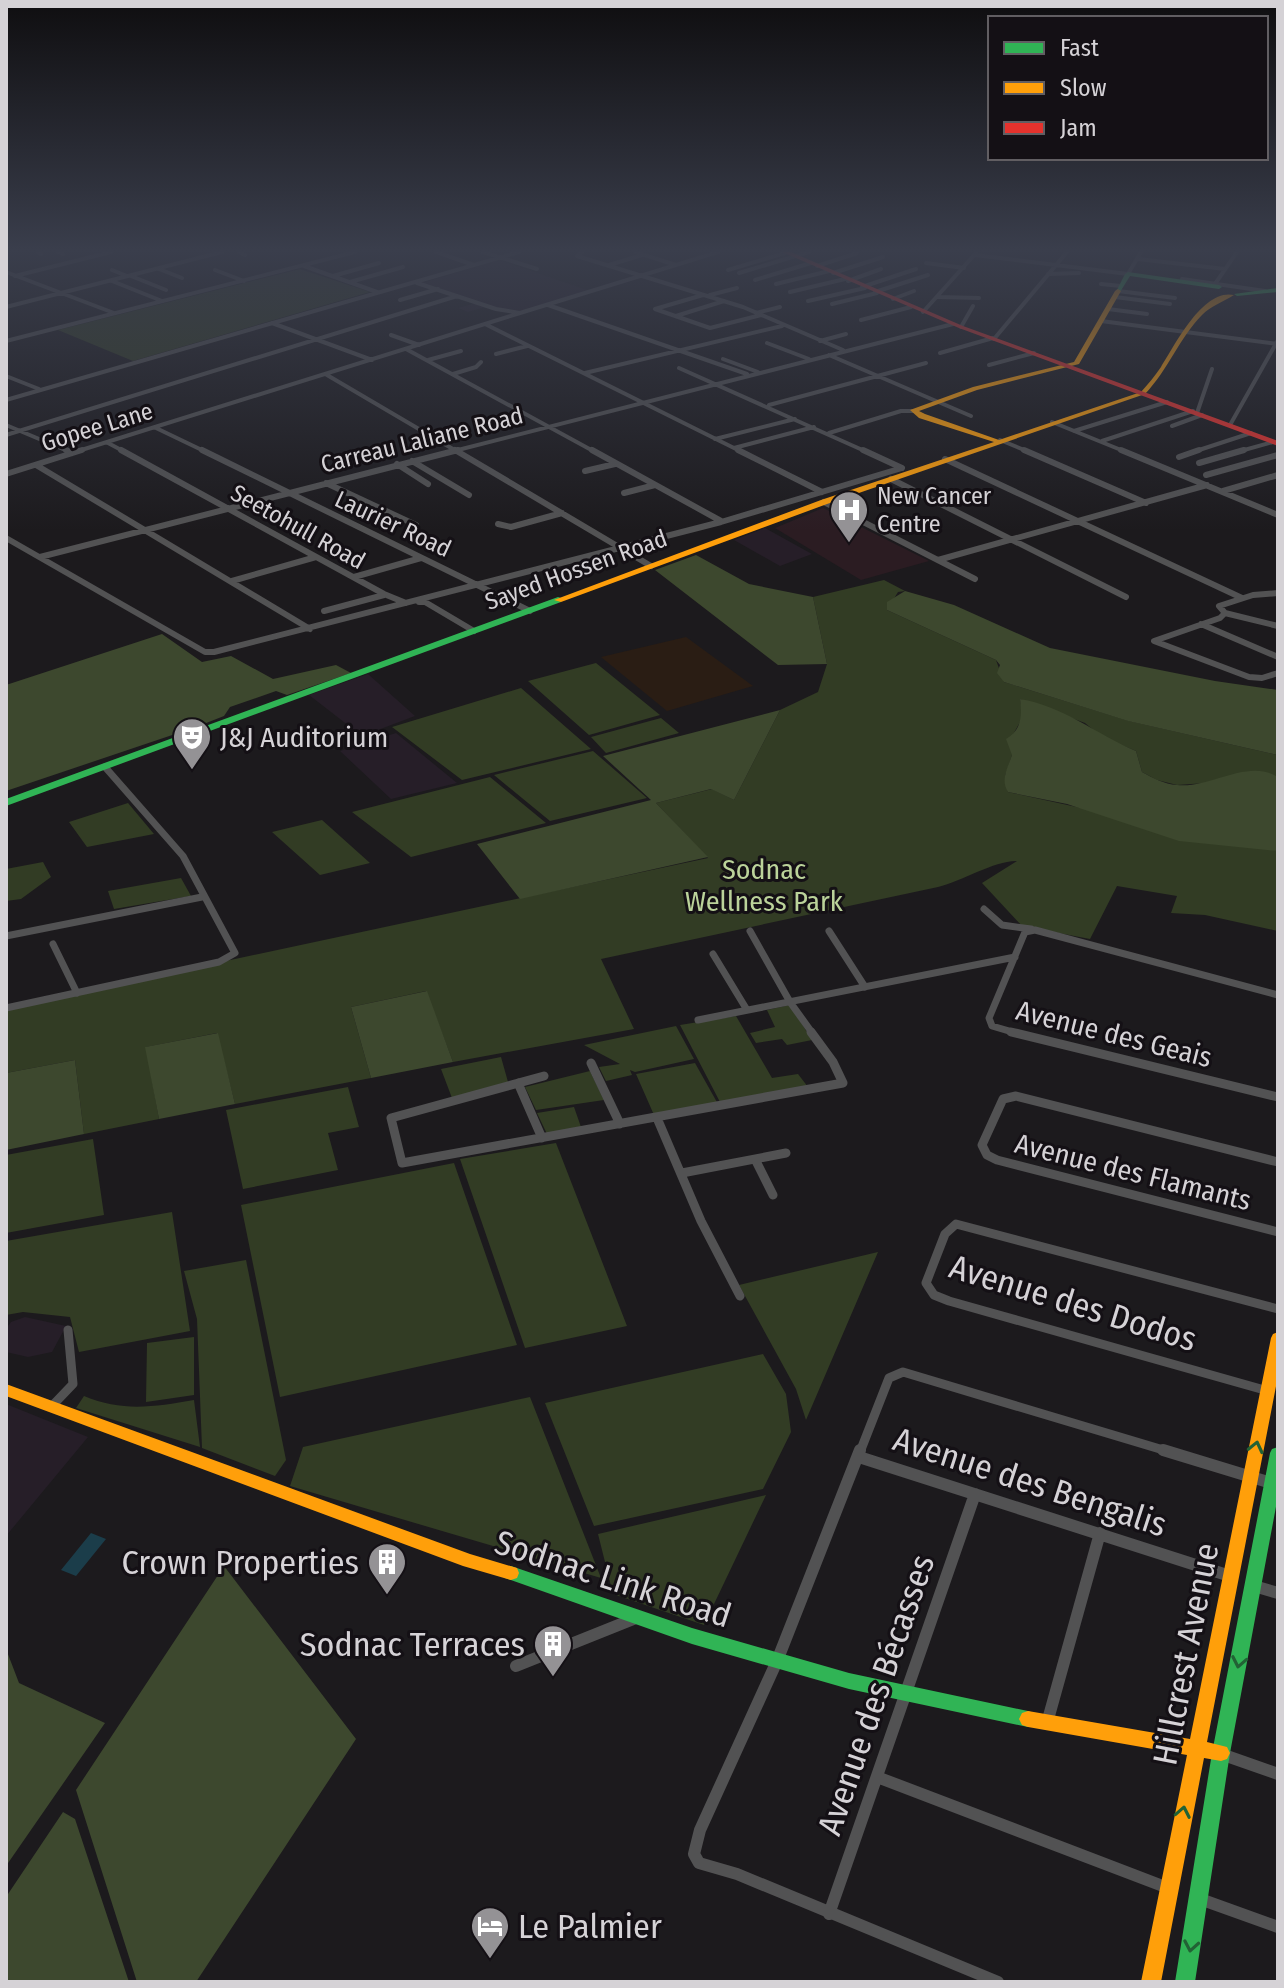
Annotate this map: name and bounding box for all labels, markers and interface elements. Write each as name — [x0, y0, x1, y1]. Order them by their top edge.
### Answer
legend — [988, 16, 1268, 160]
text: Fast — [1060, 34, 1099, 62]
text: Slow — [1060, 74, 1107, 102]
text: Jam — [1060, 114, 1097, 142]
street label: Gopee Lane — [38, 397, 156, 457]
street label: Carreau Laliane Road — [318, 401, 526, 479]
street label: Seetohull Road — [226, 479, 370, 575]
place label: New Cancer Centre — [877, 482, 992, 538]
street label: Laurier Road — [331, 485, 455, 563]
hospital icon: New Cancer Centre — [828, 489, 870, 544]
street label: Sayed Hossen Road — [481, 524, 671, 616]
theatre icon: J&J Auditorium — [171, 716, 213, 771]
place label: J&J Auditorium — [220, 721, 388, 754]
park label: Sodnac Wellness Park — [685, 853, 844, 918]
street label: Avenue des Geais — [1013, 994, 1215, 1074]
street label: Avenue des Flamants — [1012, 1127, 1254, 1217]
street label: Avenue des Dodos — [945, 1246, 1201, 1360]
street label: Avenue des Bengalis — [888, 1419, 1172, 1545]
one-way arrow — [1246, 1441, 1263, 1454]
street label: Sodnac Link Road — [490, 1521, 736, 1637]
street label: Hillcrest Avenue — [1144, 1540, 1228, 1768]
building icon: Crown Properties — [366, 1541, 408, 1596]
place label: Crown Properties — [122, 1542, 359, 1583]
street label: Avenue des Bécasses — [809, 1549, 943, 1841]
building icon: Sodnac Terraces — [532, 1623, 574, 1678]
place label: Sodnac Terraces — [300, 1624, 525, 1665]
one-way arrow — [1231, 1656, 1248, 1669]
one-way arrow — [1174, 1805, 1191, 1819]
hotel icon: Le Palmier — [469, 1905, 511, 1960]
place label: Le Palmier — [518, 1906, 662, 1947]
one-way arrow — [1183, 1940, 1200, 1953]

